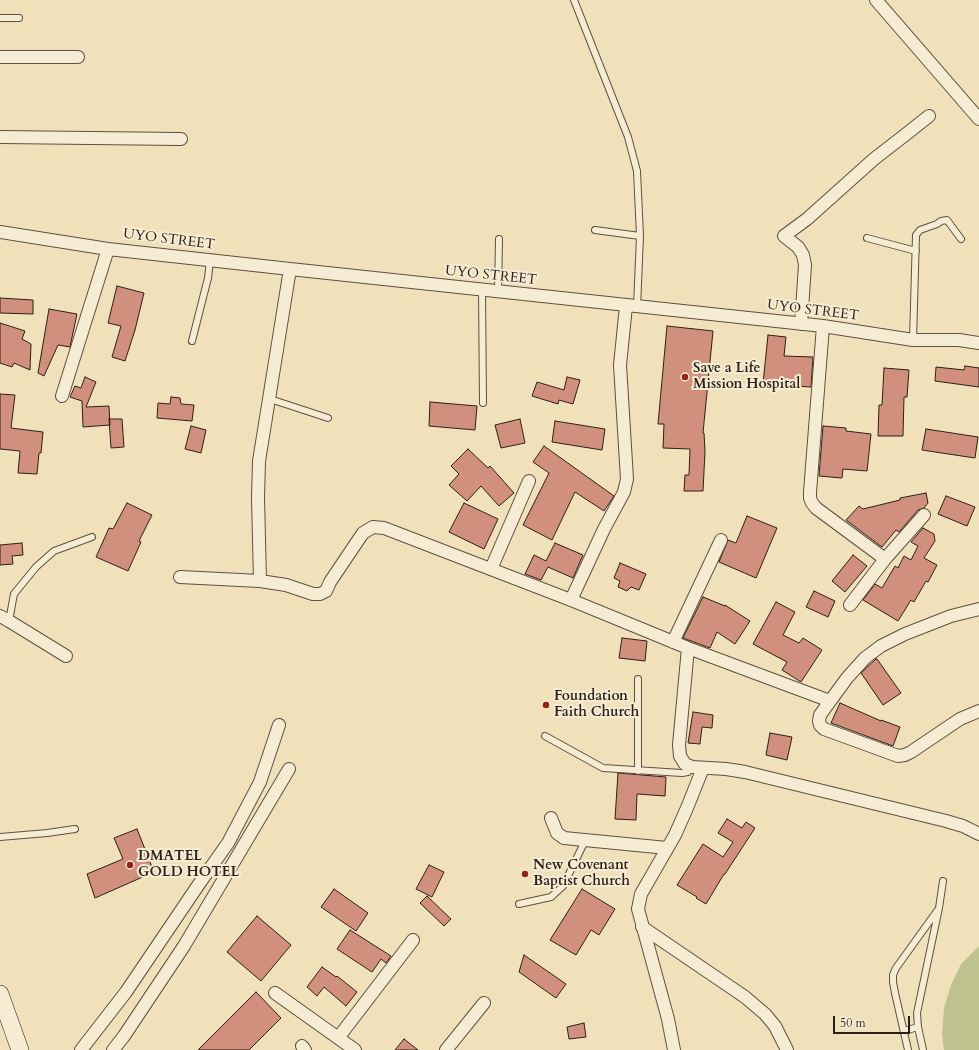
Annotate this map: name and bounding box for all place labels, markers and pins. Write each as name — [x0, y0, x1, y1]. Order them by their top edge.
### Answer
place label: Save a Life Mission Hospital — [693, 361, 800, 394]
marker: Save a Life Mission Hospital — [680, 372, 690, 382]
place label: Foundation Faith Church — [554, 689, 639, 722]
marker: Foundation Faith Church — [541, 700, 551, 710]
place label: DMATEL GOLD HOTEL — [138, 849, 239, 882]
place label: New Covenant Baptist Church — [533, 858, 630, 890]
marker: DMATEL GOLD HOTEL — [125, 860, 135, 870]
marker: New Covenant Baptist Church — [520, 869, 530, 879]

